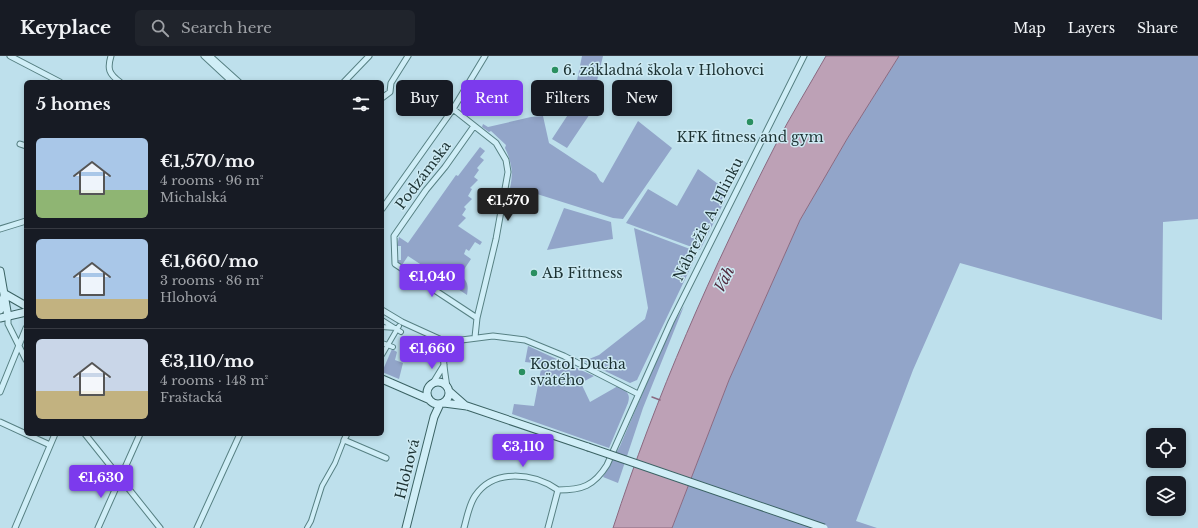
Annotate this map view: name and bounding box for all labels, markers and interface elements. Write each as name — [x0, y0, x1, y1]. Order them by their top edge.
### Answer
search box — [135, 10, 415, 46]
text: Keyplace — [20, 16, 111, 39]
icon: search — [149, 17, 171, 39]
text: Search here — [181, 18, 272, 37]
text: Map — [1013, 19, 1046, 37]
text: Layers — [1068, 19, 1115, 37]
text: Share — [1137, 19, 1178, 37]
place label: 6. základná škola v Hlohovci — [563, 61, 764, 79]
marker: 6. základná škola v Hlohovci — [550, 65, 560, 75]
chip: Buy — [396, 80, 453, 116]
chip: Rent — [461, 80, 523, 116]
chip: Filters — [531, 80, 604, 116]
chip: New — [612, 80, 672, 116]
icon: filters — [350, 93, 372, 115]
text: 5 homes — [36, 94, 111, 115]
marker: KFK fitness and gym — [745, 117, 755, 127]
place label: KFK fitness and gym — [677, 128, 823, 146]
street label: Podzámska — [391, 137, 455, 213]
text: €1,570/mo — [160, 151, 255, 172]
icon: home — [68, 154, 116, 202]
street label: Nábrežie A. Hlinku — [669, 154, 747, 284]
text: 4 rooms · 96 m² — [160, 172, 264, 189]
pin: €1,570 — [475, 188, 541, 222]
text: Michalská — [160, 189, 227, 206]
text: €1,570 — [486, 192, 530, 209]
text: €1,660/mo — [160, 251, 258, 272]
icon: home — [68, 255, 116, 303]
water label: Váh — [710, 263, 739, 295]
pin: €1,040 — [399, 264, 465, 298]
place label: AB Fittness — [541, 264, 623, 282]
text: €1,040 — [409, 268, 455, 285]
marker: AB Fittness — [529, 268, 539, 278]
text: 3 rooms · 86 m² — [160, 272, 263, 289]
text: Hlohová — [160, 289, 217, 306]
pin: €1,660 — [399, 336, 465, 370]
text: €1,660 — [409, 340, 455, 357]
text: €3,110/mo — [160, 351, 254, 372]
icon: home — [68, 355, 116, 403]
place label: Kostol Ducha svätého — [530, 355, 626, 389]
marker: Kostol Ducha svätého — [517, 367, 527, 377]
text: 4 rooms · 148 m² — [160, 372, 268, 389]
text: Fraštacká — [160, 389, 222, 406]
map controls — [1146, 428, 1186, 516]
button: locate — [1146, 428, 1186, 468]
pin: €3,110 — [490, 434, 556, 468]
street label: Hlohová — [391, 437, 423, 501]
text: €3,110 — [502, 438, 544, 455]
pin: €1,630 — [68, 465, 134, 499]
text: €1,630 — [78, 469, 124, 486]
button: layers — [1146, 476, 1186, 516]

